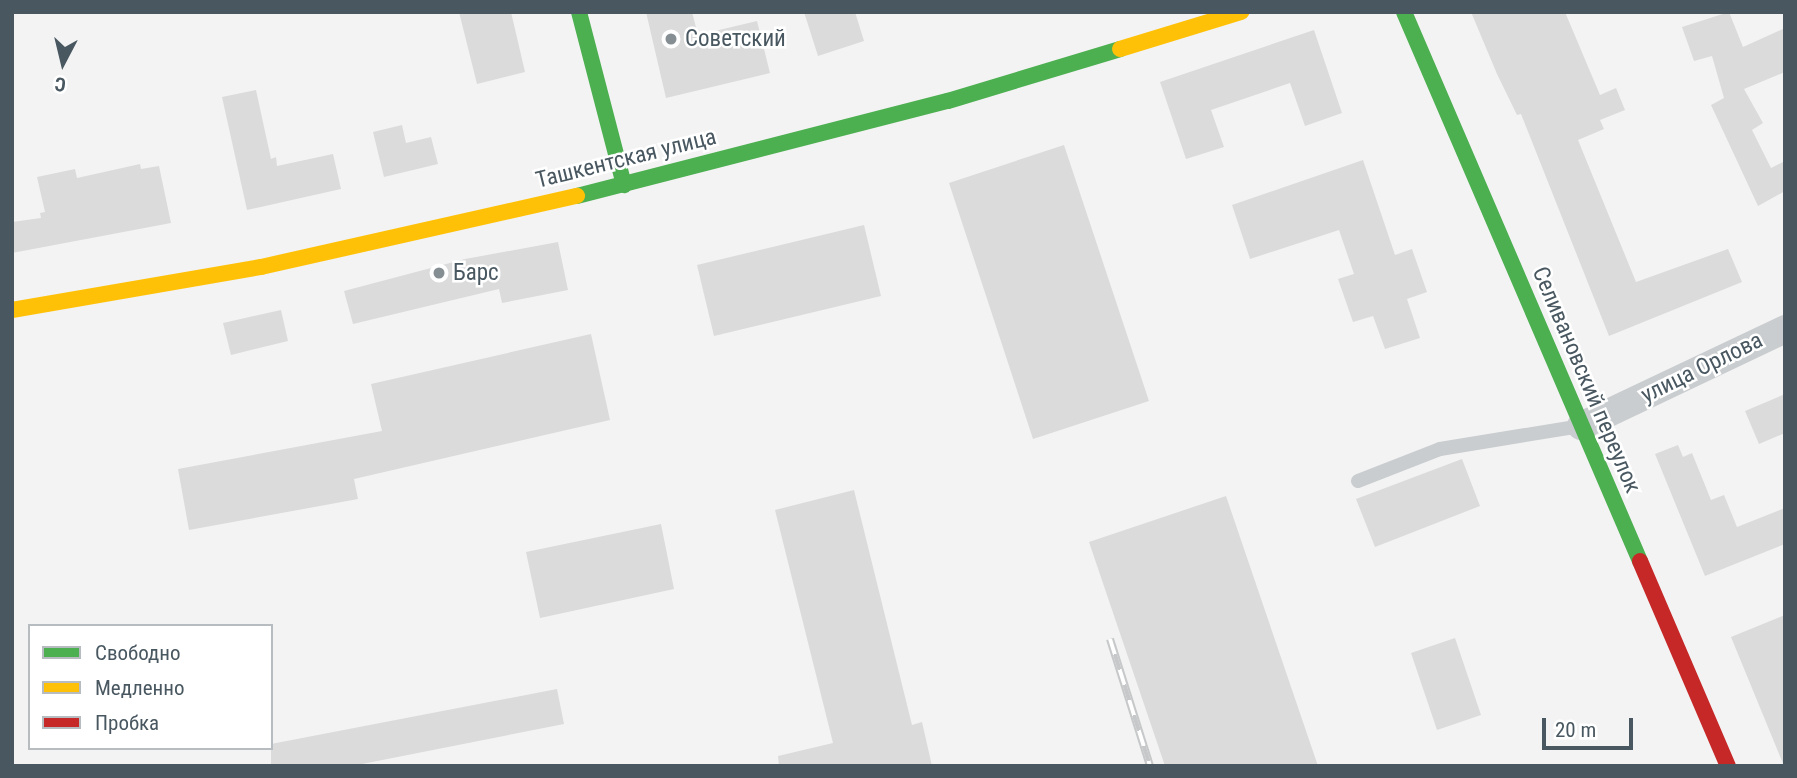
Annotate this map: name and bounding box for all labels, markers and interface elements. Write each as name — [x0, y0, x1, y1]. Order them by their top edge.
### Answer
place label: Советский — [685, 25, 786, 53]
north arrow — [28, 28, 98, 98]
marker: Советский — [663, 31, 679, 47]
text: С — [54, 72, 67, 96]
street label: Ташкентская улица — [533, 123, 719, 195]
place label: Барс — [453, 259, 499, 287]
street label: Селивановский переулок — [1526, 263, 1646, 497]
marker: Барс — [431, 265, 447, 281]
street label: улица Орлова — [1637, 327, 1767, 409]
legend — [28, 624, 273, 750]
text: Свободно — [95, 641, 181, 665]
text: Медленно — [95, 676, 184, 700]
scale bar — [1545, 704, 1636, 748]
text: Пробка — [95, 711, 159, 735]
text: 20 m — [1555, 718, 1596, 742]

